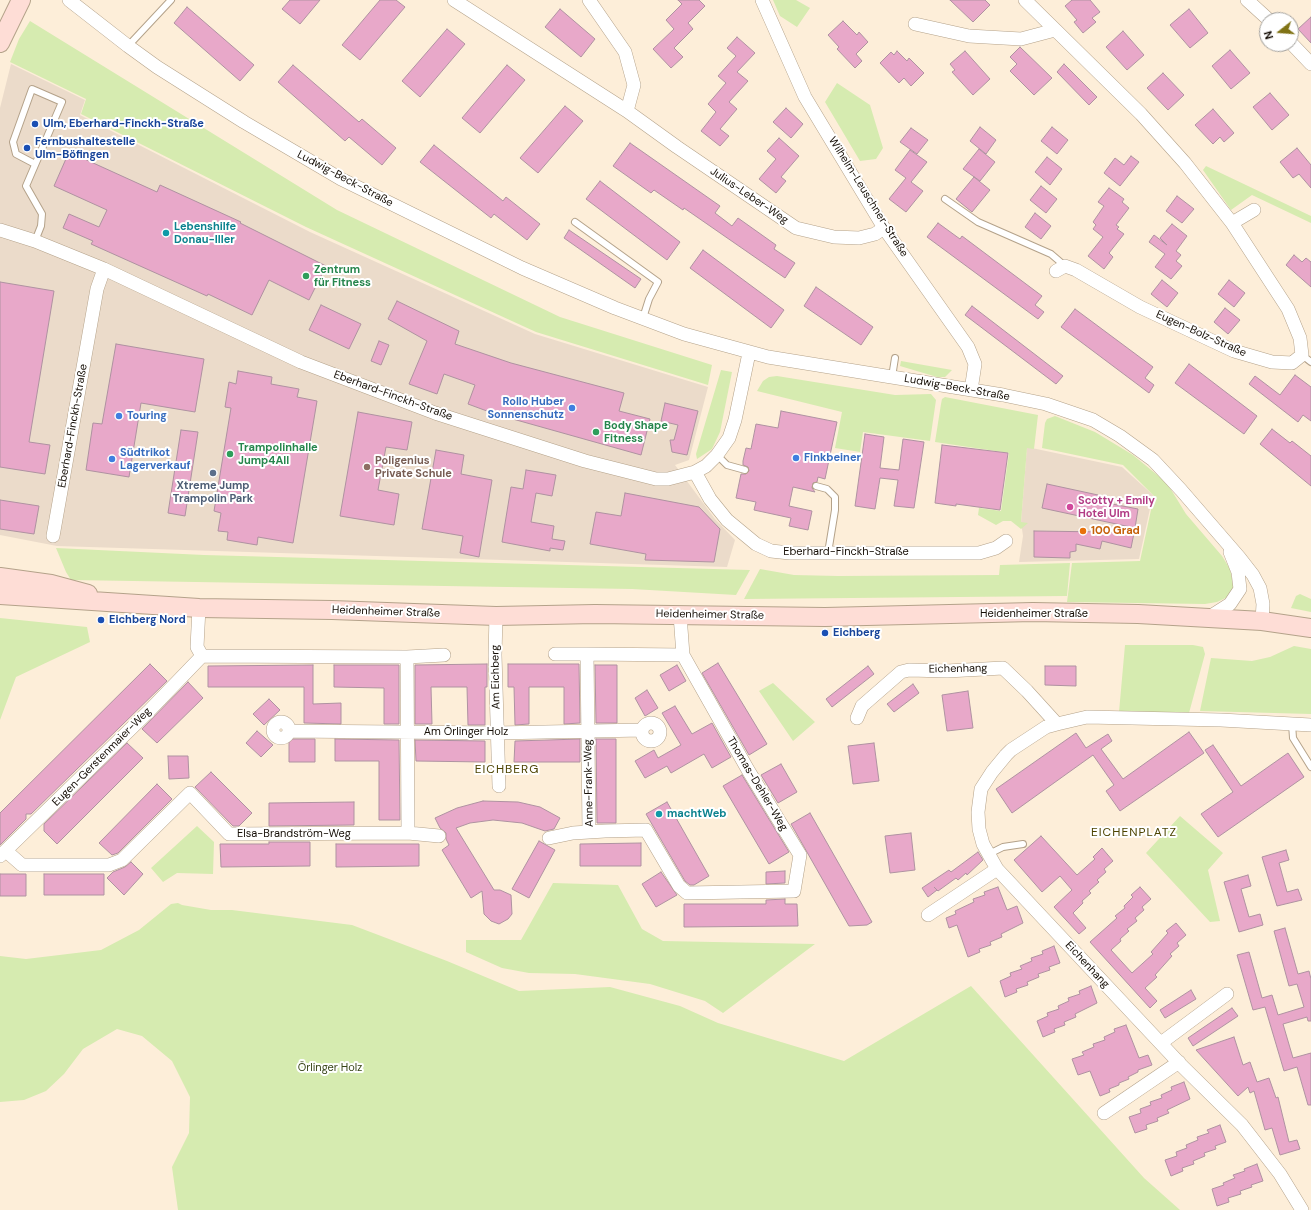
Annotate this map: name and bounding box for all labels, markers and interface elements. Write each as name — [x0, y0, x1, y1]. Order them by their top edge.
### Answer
north arrow — [1259, 12, 1299, 52]
text: N — [1261, 29, 1276, 41]
place label: Ulm, Eberhard-Finckh-Straße — [43, 117, 204, 131]
marker: Ulm, Eberhard-Finckh-Straße — [30, 119, 40, 129]
street label: Wilhelm-Leuschner-Straße — [825, 134, 911, 260]
place label: Fernbushaltestelle Ulm-Böfingen — [35, 135, 135, 161]
marker: Fernbushaltestelle Ulm-Böfingen — [22, 143, 32, 153]
street label: Ludwig-Beck-Straße — [295, 148, 395, 210]
street label: Julius-Leber-Weg — [707, 165, 791, 227]
place label: Lebenshilfe Donau-Iller — [174, 220, 236, 246]
marker: Lebenshilfe Donau-Iller — [161, 228, 171, 238]
place label: Zentrum für Fitness — [314, 263, 371, 289]
marker: Zentrum für Fitness — [301, 271, 311, 281]
street label: Eugen-Bolz-Straße — [1154, 308, 1248, 360]
street label: Eberhard-Finckh-Straße — [56, 363, 90, 489]
street label: Eberhard-Finckh-Straße — [332, 368, 454, 424]
street label: Ludwig-Beck-Straße — [903, 372, 1011, 404]
place label: Rollo Huber Sonnenschutz — [487, 395, 564, 421]
marker: Rollo Huber Sonnenschutz — [567, 403, 577, 413]
place label: Touring — [127, 409, 167, 423]
marker: Touring — [114, 411, 124, 421]
place label: Body Shape Fitness — [604, 419, 668, 445]
marker: Body Shape Fitness — [591, 427, 601, 437]
place label: Trampolinhalle Jump4All — [238, 441, 318, 467]
place label: Südtrikot Lagerverkauf — [120, 446, 191, 472]
marker: Trampolinhalle Jump4All — [225, 449, 235, 459]
place label: Finkbeiner — [804, 451, 861, 465]
marker: Finkbeiner — [791, 453, 801, 463]
marker: Südtrikot Lagerverkauf — [107, 454, 117, 464]
place label: Poligenius Private Schule — [375, 454, 452, 480]
marker: Poligenius Private Schule — [362, 462, 372, 472]
marker: Xtreme Jump Trampolin Park — [208, 468, 218, 478]
place label: Xtreme Jump Trampolin Park — [173, 479, 253, 505]
place label: Scotty + Emily Hotel Ulm — [1078, 494, 1155, 520]
marker: Scotty + Emily Hotel Ulm — [1065, 502, 1075, 512]
place label: 100 Grad — [1091, 524, 1140, 538]
marker: 100 Grad — [1078, 526, 1088, 536]
street label: Eberhard-Finckh-Straße — [783, 545, 909, 559]
street label: Heidenheimer Straße — [332, 604, 440, 620]
street label: Heidenheimer Straße — [656, 607, 764, 623]
street label: Heidenheimer Straße — [980, 607, 1088, 621]
place label: Eichberg Nord — [109, 613, 186, 627]
marker: Eichberg Nord — [96, 615, 106, 625]
place label: Eichberg — [833, 626, 881, 640]
marker: Eichberg — [820, 628, 830, 638]
street label: Am Eichberg — [489, 645, 503, 709]
street label: Eichenhang — [928, 662, 988, 676]
street label: Eugen-Gerstenmaier-Weg — [50, 705, 154, 809]
street label: Am Örlinger Holz — [424, 725, 508, 739]
street label: Thomas-Dehler-Weg — [724, 735, 790, 833]
street label: Anne-Frank-Weg — [582, 739, 596, 827]
district label: EICHBERG — [475, 763, 539, 777]
place label: machtWeb — [667, 807, 726, 821]
marker: machtWeb — [654, 809, 664, 819]
district label: EICHENPLATZ — [1091, 826, 1177, 840]
street label: Elsa-Brandström-Weg — [237, 827, 351, 841]
street label: Eichenhang — [1062, 939, 1112, 991]
park label: Örlinger Holz — [298, 1061, 362, 1075]

